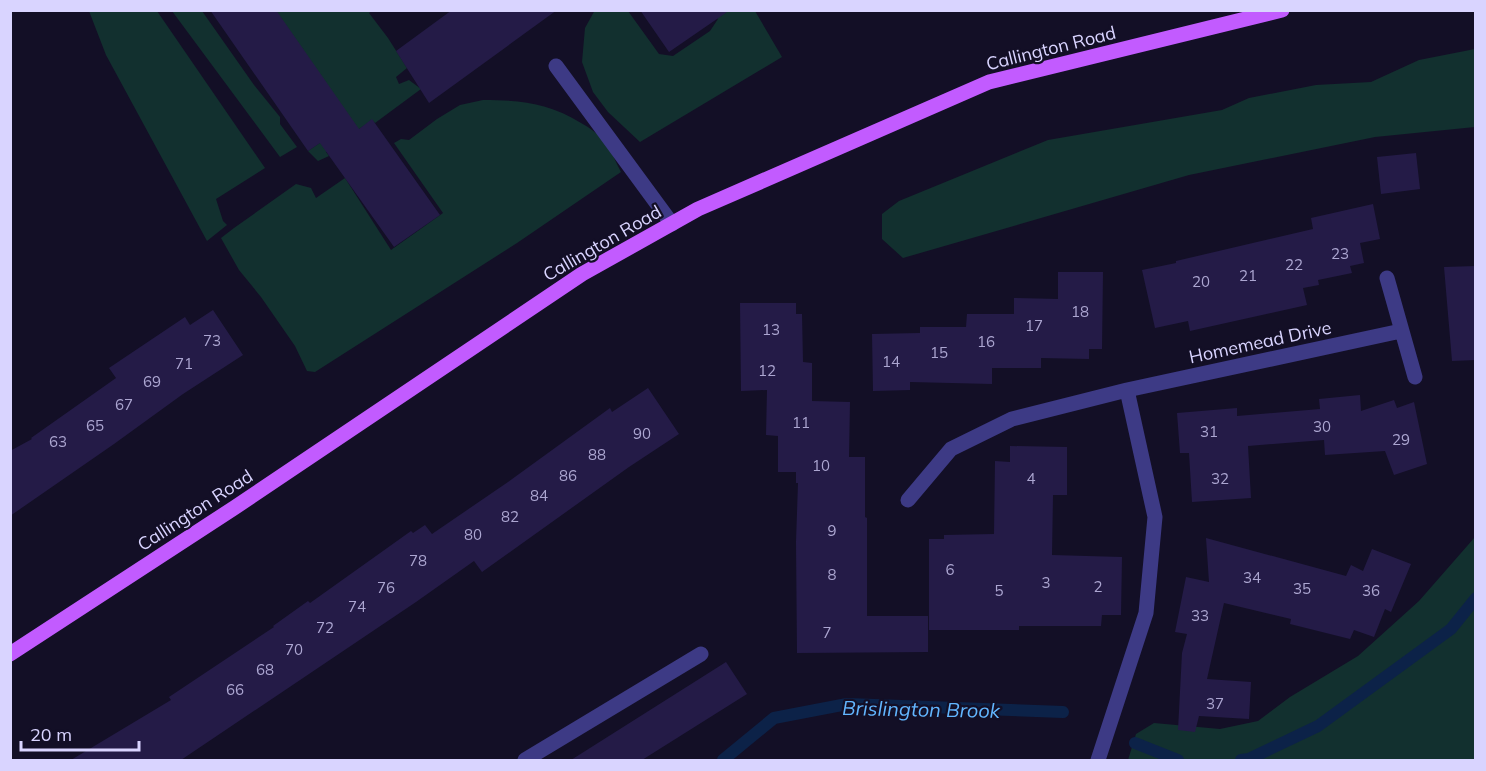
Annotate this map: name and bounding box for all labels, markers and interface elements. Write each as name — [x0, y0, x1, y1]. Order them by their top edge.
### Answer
street label: Callington Road — [984, 21, 1118, 75]
street label: Callington Road — [539, 200, 665, 286]
house number: 23 — [1331, 244, 1349, 263]
house number: 22 — [1285, 255, 1303, 274]
house number: 21 — [1239, 266, 1257, 285]
house number: 20 — [1192, 272, 1210, 291]
house number: 18 — [1071, 302, 1089, 321]
house number: 17 — [1025, 316, 1043, 335]
street label: Homemead Drive — [1187, 316, 1333, 368]
house number: 13 — [762, 320, 780, 339]
house number: 73 — [203, 331, 221, 350]
house number: 16 — [977, 332, 995, 351]
house number: 15 — [930, 343, 948, 362]
house number: 14 — [882, 352, 900, 371]
house number: 71 — [175, 354, 193, 373]
house number: 12 — [758, 361, 776, 380]
house number: 69 — [143, 372, 161, 391]
house number: 67 — [115, 395, 133, 414]
house number: 11 — [792, 413, 810, 432]
house number: 65 — [86, 416, 104, 435]
house number: 30 — [1313, 417, 1331, 436]
house number: 31 — [1200, 422, 1218, 441]
house number: 90 — [633, 424, 651, 443]
house number: 29 — [1392, 430, 1410, 449]
house number: 63 — [49, 432, 67, 451]
house number: 88 — [588, 445, 606, 464]
house number: 10 — [812, 456, 830, 475]
street label: Callington Road — [133, 464, 257, 556]
house number: 86 — [559, 466, 577, 485]
house number: 4 — [1026, 469, 1036, 488]
house number: 32 — [1211, 469, 1229, 488]
house number: 84 — [530, 486, 548, 505]
house number: 82 — [501, 507, 519, 526]
house number: 9 — [827, 521, 837, 540]
house number: 80 — [464, 525, 482, 544]
house number: 78 — [409, 551, 427, 570]
house number: 6 — [945, 560, 955, 579]
house number: 8 — [827, 565, 837, 584]
house number: 34 — [1243, 568, 1261, 587]
house number: 3 — [1041, 573, 1051, 592]
house number: 2 — [1093, 577, 1103, 596]
house number: 76 — [377, 578, 395, 597]
house number: 35 — [1293, 579, 1311, 598]
house number: 5 — [994, 581, 1004, 600]
house number: 36 — [1362, 581, 1380, 600]
house number: 74 — [348, 597, 366, 616]
house number: 33 — [1191, 606, 1209, 625]
house number: 72 — [316, 618, 334, 637]
house number: 7 — [822, 623, 832, 642]
house number: 70 — [285, 640, 303, 659]
house number: 68 — [256, 660, 274, 679]
house number: 66 — [226, 680, 244, 699]
house number: 37 — [1206, 694, 1224, 713]
water label: Brislington Brook — [842, 695, 1001, 723]
scale bar — [21, 714, 140, 752]
text: 20 m — [30, 723, 72, 746]

